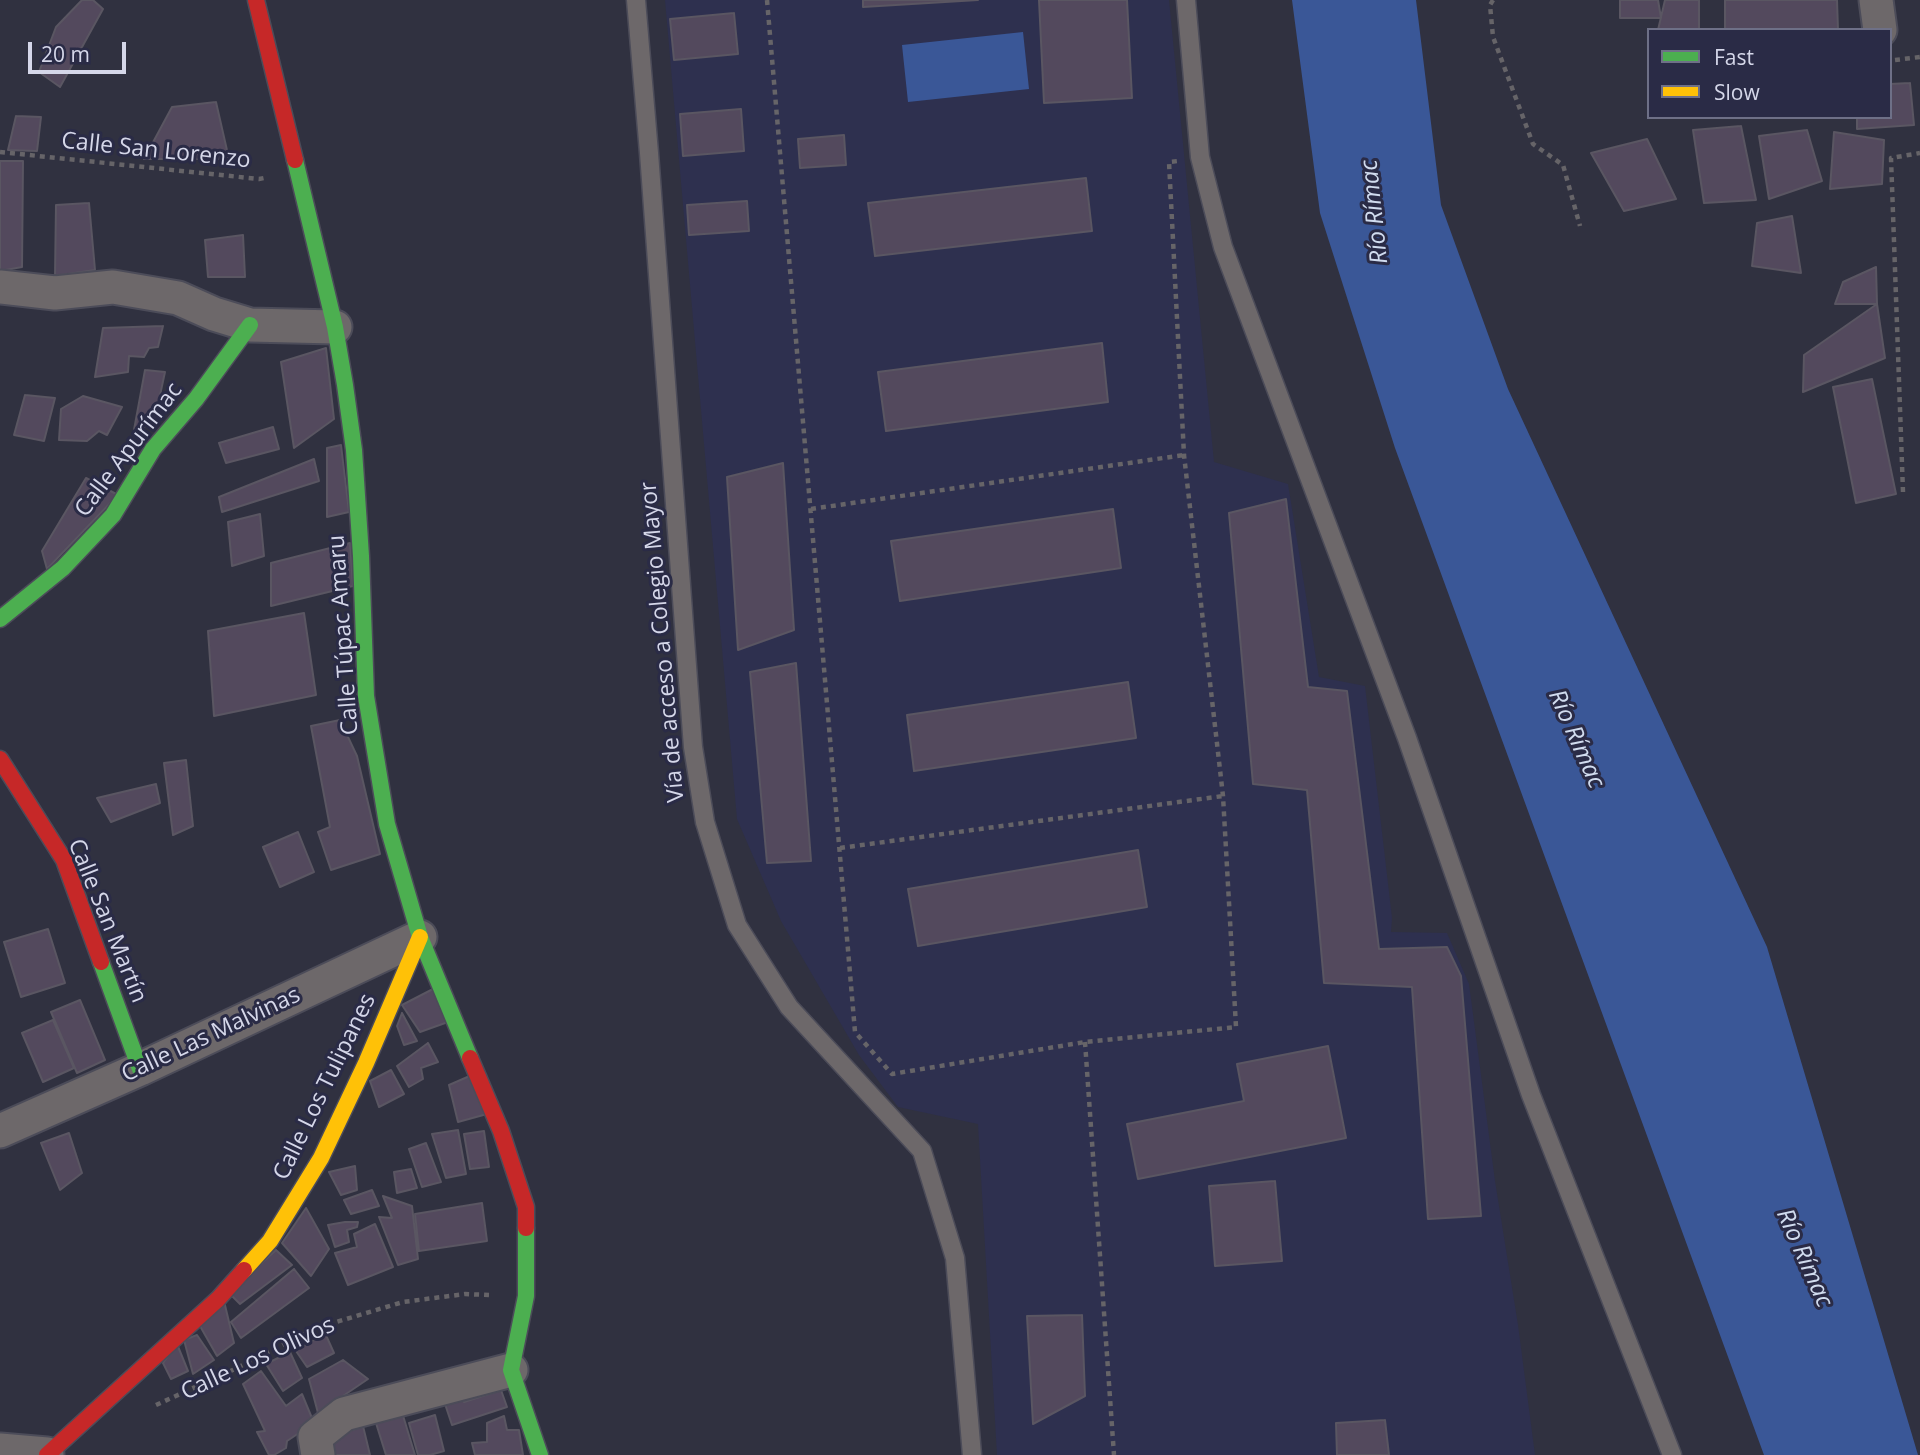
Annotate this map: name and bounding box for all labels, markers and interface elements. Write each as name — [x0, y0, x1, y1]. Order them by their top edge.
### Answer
scale bar — [32, 28, 130, 72]
legend — [1647, 28, 1892, 119]
text: 20 m — [41, 40, 90, 68]
text: Fast — [1714, 43, 1754, 71]
text: Slow — [1714, 78, 1760, 106]
street label: Calle San Lorenzo — [60, 127, 252, 175]
water label: Río Rímac — [1355, 158, 1395, 266]
street label: Calle Apurímac — [70, 377, 188, 523]
street label: Vía de acceso a Colegio Mayor — [635, 480, 691, 804]
street label: Calle Túpac Amaru — [323, 534, 365, 736]
water label: Río Rímac — [1542, 685, 1610, 793]
street label: Calle San Martín — [62, 835, 152, 1007]
street label: Calle Las Malvinas — [117, 982, 305, 1088]
street label: Calle Los Tulipanes — [268, 989, 382, 1185]
water label: Río Rímac — [1770, 1204, 1838, 1312]
street label: Calle Los Olivos — [177, 1311, 339, 1407]

